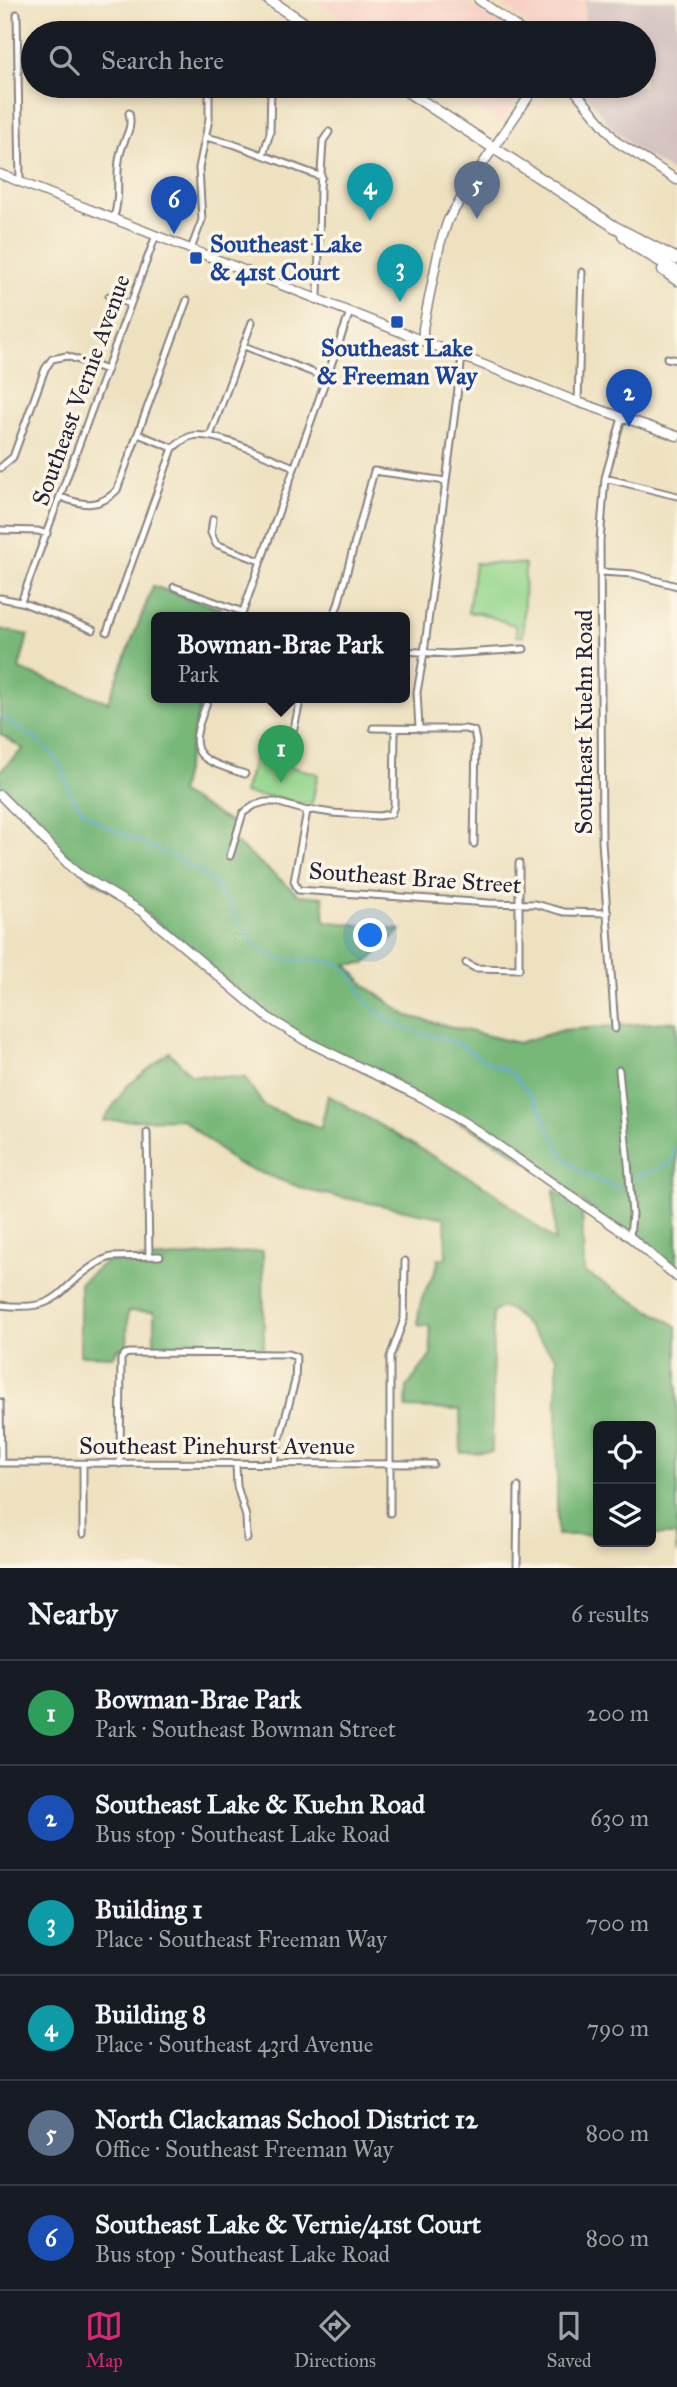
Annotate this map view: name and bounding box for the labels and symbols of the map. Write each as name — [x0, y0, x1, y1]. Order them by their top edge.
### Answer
pin: 5 — [454, 161, 500, 219]
pin: 4 — [347, 163, 393, 221]
pin: 6 — [151, 176, 197, 234]
place label: Southeast Lake & 41st Court — [210, 229, 362, 287]
pin: 3 — [377, 244, 423, 302]
marker: Southeast Lake & 41st Court — [188, 250, 204, 266]
street label: Southeast Vernie Avenue — [25, 270, 137, 510]
marker: Southeast Lake & Freeman Way — [389, 314, 405, 330]
place label: Southeast Lake & Freeman Way — [317, 333, 479, 391]
pin: 2 — [606, 369, 652, 427]
street label: Southeast Kuehn Road — [569, 609, 599, 835]
pin: 1 — [258, 725, 304, 783]
street label: Southeast Brae Street — [308, 856, 523, 900]
your location — [353, 918, 387, 952]
street label: Southeast Pinehurst Avenue — [79, 1431, 355, 1461]

